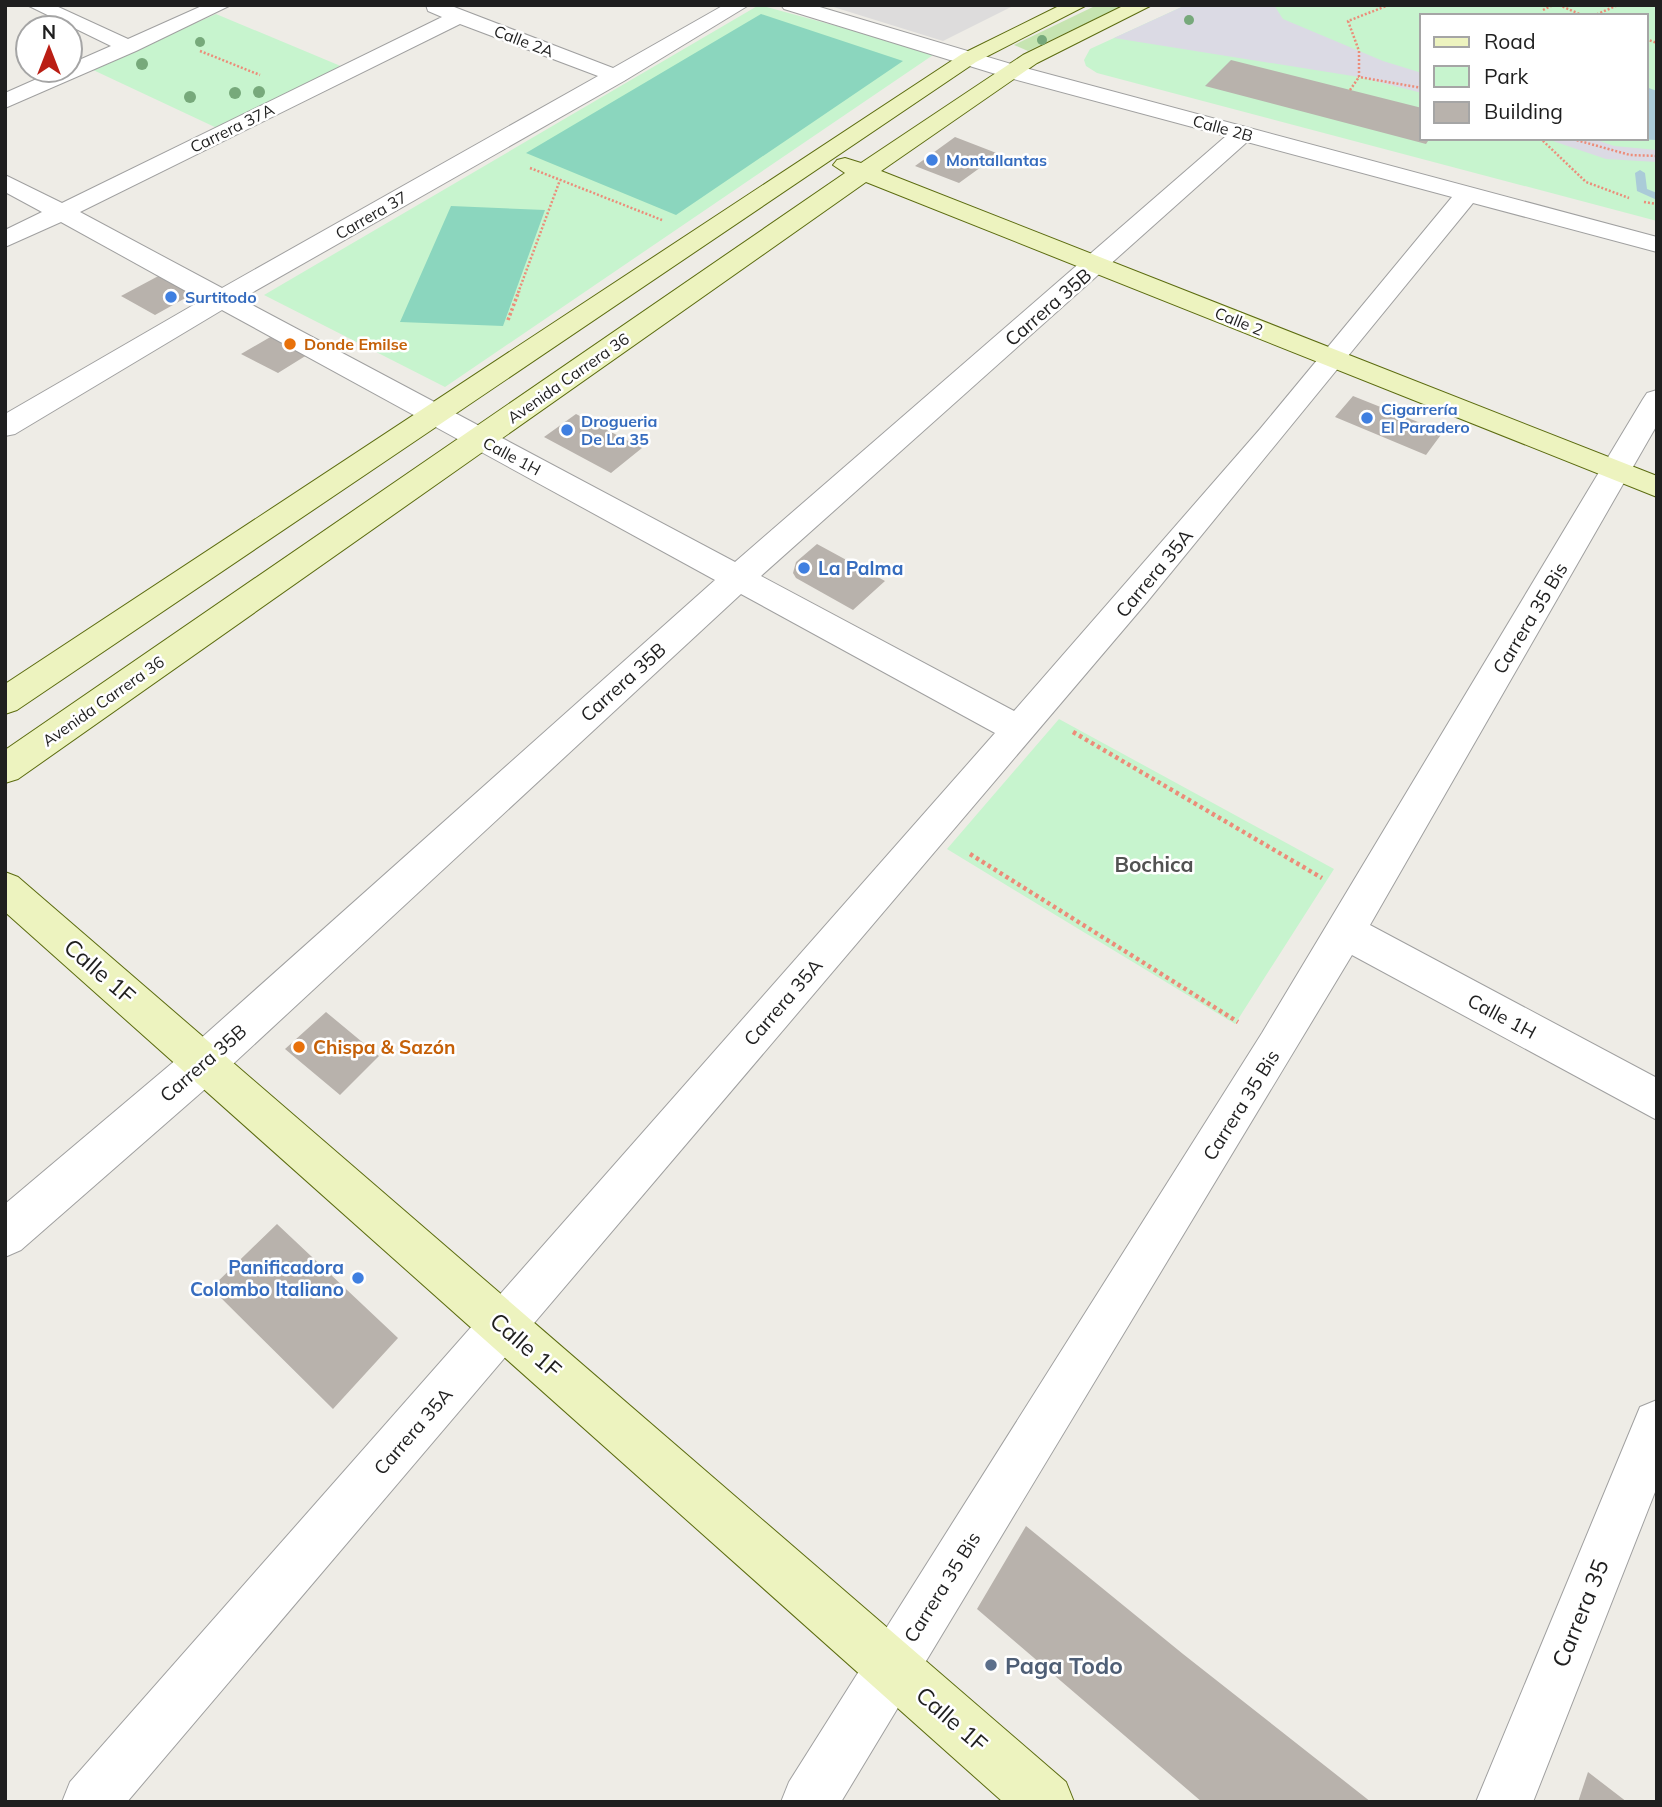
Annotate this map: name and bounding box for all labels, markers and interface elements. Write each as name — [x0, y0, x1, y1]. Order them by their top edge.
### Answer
north arrow — [14, 14, 84, 84]
legend — [1420, 14, 1648, 140]
text: N — [42, 20, 56, 44]
street label: Calle 2A — [491, 21, 557, 62]
text: Road — [1484, 28, 1535, 54]
text: Park — [1484, 63, 1528, 89]
text: Building — [1484, 98, 1563, 124]
street label: Carrera 37A — [187, 99, 277, 157]
street label: Calle 2B — [1191, 110, 1255, 146]
place label: Montallantas — [946, 150, 1047, 170]
marker: Montallantas — [924, 152, 940, 168]
street label: Carrera 37 — [332, 187, 410, 243]
street label: Carrera 35B — [1000, 263, 1096, 351]
place label: Surtitodo — [185, 287, 257, 307]
marker: Surtitodo — [163, 289, 179, 305]
street label: Calle 2 — [1212, 302, 1266, 340]
street label: Avenida Carrera 36 — [503, 328, 633, 428]
place label: Donde Emilse — [304, 334, 408, 354]
marker: Donde Emilse — [282, 336, 298, 352]
place label: Cigarrería El Paradero — [1381, 399, 1470, 437]
marker: Cigarrería El Paradero — [1359, 410, 1375, 426]
place label: Drogueria De La 35 — [581, 411, 657, 449]
marker: Drogueria De La 35 — [559, 422, 575, 438]
street label: Calle 1H — [480, 432, 544, 480]
street label: Carrera 35A — [1110, 524, 1198, 622]
place label: La Palma — [818, 556, 903, 580]
street label: Carrera 35 Bis — [1487, 558, 1573, 678]
marker: La Palma — [796, 560, 812, 576]
street label: Carrera 35B — [575, 637, 671, 727]
street label: Avenida Carrera 36 — [38, 651, 168, 751]
district label: Bochica — [1114, 851, 1194, 877]
street label: Calle 1F — [58, 932, 142, 1010]
street label: Carrera 35A — [739, 953, 828, 1051]
street label: Calle 1H — [1464, 988, 1540, 1044]
street label: Carrera 35B — [155, 1019, 251, 1107]
place label: Chispa & Sazón — [313, 1035, 456, 1059]
marker: Chispa & Sazón — [291, 1039, 307, 1055]
street label: Carrera 35 Bis — [1197, 1045, 1285, 1165]
place label: Panificadora Colombo Italiano — [190, 1255, 344, 1301]
marker: Panificadora Colombo Italiano — [350, 1270, 366, 1286]
street label: Calle 1F — [484, 1306, 568, 1384]
street label: Carrera 35A — [369, 1382, 458, 1480]
street label: Carrera 35 Bis — [898, 1527, 986, 1647]
street label: Carrera 35 — [1545, 1555, 1615, 1671]
place label: Paga Todo — [1005, 1651, 1123, 1680]
marker: Paga Todo — [983, 1657, 999, 1673]
street label: Calle 1F — [910, 1680, 994, 1758]

